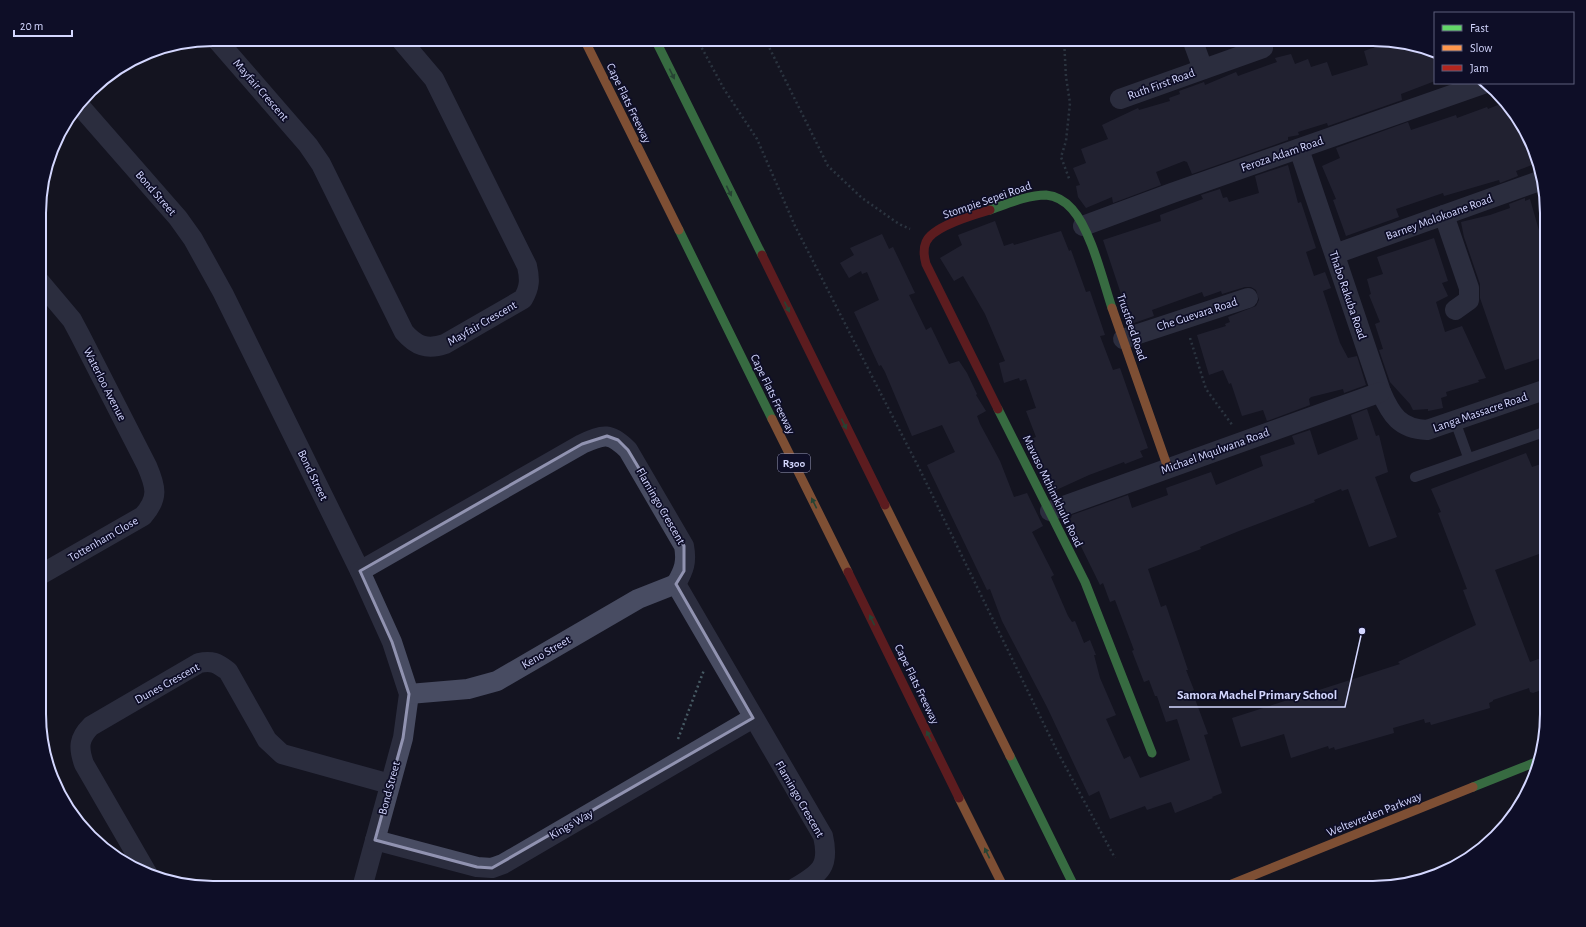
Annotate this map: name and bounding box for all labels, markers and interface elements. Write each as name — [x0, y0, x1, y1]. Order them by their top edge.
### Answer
scale bar — [14, 12, 72, 38]
legend — [1434, 12, 1574, 84]
text: 20 m — [20, 20, 43, 32]
text: Fast — [1470, 22, 1489, 34]
text: Slow — [1470, 42, 1492, 54]
street label: Mayfair Crescent — [230, 57, 291, 124]
street label: Cape Flats Freeway — [604, 61, 654, 145]
text: Jam — [1470, 62, 1489, 74]
street label: Ruth First Road — [1126, 66, 1196, 102]
one-way arrow — [669, 68, 675, 80]
street label: Feroza Adam Road — [1239, 134, 1325, 174]
street label: Bond Street — [134, 168, 179, 218]
street label: Stompie Sepei Road — [941, 179, 1033, 221]
one-way arrow — [726, 185, 732, 197]
street label: Barney Molokoane Road — [1384, 192, 1494, 243]
street label: Thabo Rakuba Road — [1327, 249, 1369, 341]
street label: Trustfeed Road — [1115, 292, 1149, 362]
street label: Che Guevara Road — [1155, 295, 1239, 333]
street label: Mayfair Crescent — [445, 298, 519, 348]
one-way arrow — [784, 302, 790, 313]
street label: Waterloo Avenue — [81, 345, 129, 423]
street label: Cape Flats Freeway — [748, 352, 798, 436]
street label: Langa Massacre Road — [1431, 390, 1529, 434]
one-way arrow — [841, 418, 848, 430]
street label: Michael Mqulwana Road — [1159, 426, 1271, 476]
street label: Mavuso Mthimkhulu Road — [1021, 433, 1085, 549]
street label: Bond Street — [296, 448, 330, 502]
road number: R300 — [778, 454, 810, 472]
street label: Flamingo Crescent — [634, 466, 688, 546]
one-way arrow — [811, 498, 817, 509]
street label: Tottenham Close — [66, 514, 140, 564]
one-way arrow — [868, 614, 875, 626]
street label: Keno Street — [520, 633, 573, 671]
street label: Cape Flats Freeway — [892, 642, 942, 726]
street label: Dunes Crescent — [133, 660, 202, 706]
callout: Samora Machel Primary School — [1169, 682, 1345, 707]
text: Samora Machel Primary School — [1177, 689, 1337, 702]
one-way arrow — [926, 731, 932, 742]
street label: Flamingo Crescent — [773, 759, 827, 839]
street label: Bond Street — [376, 760, 402, 816]
street label: Weltevreden Parkway — [1325, 789, 1424, 839]
street label: Kings Way — [547, 807, 596, 842]
one-way arrow — [984, 847, 990, 859]

